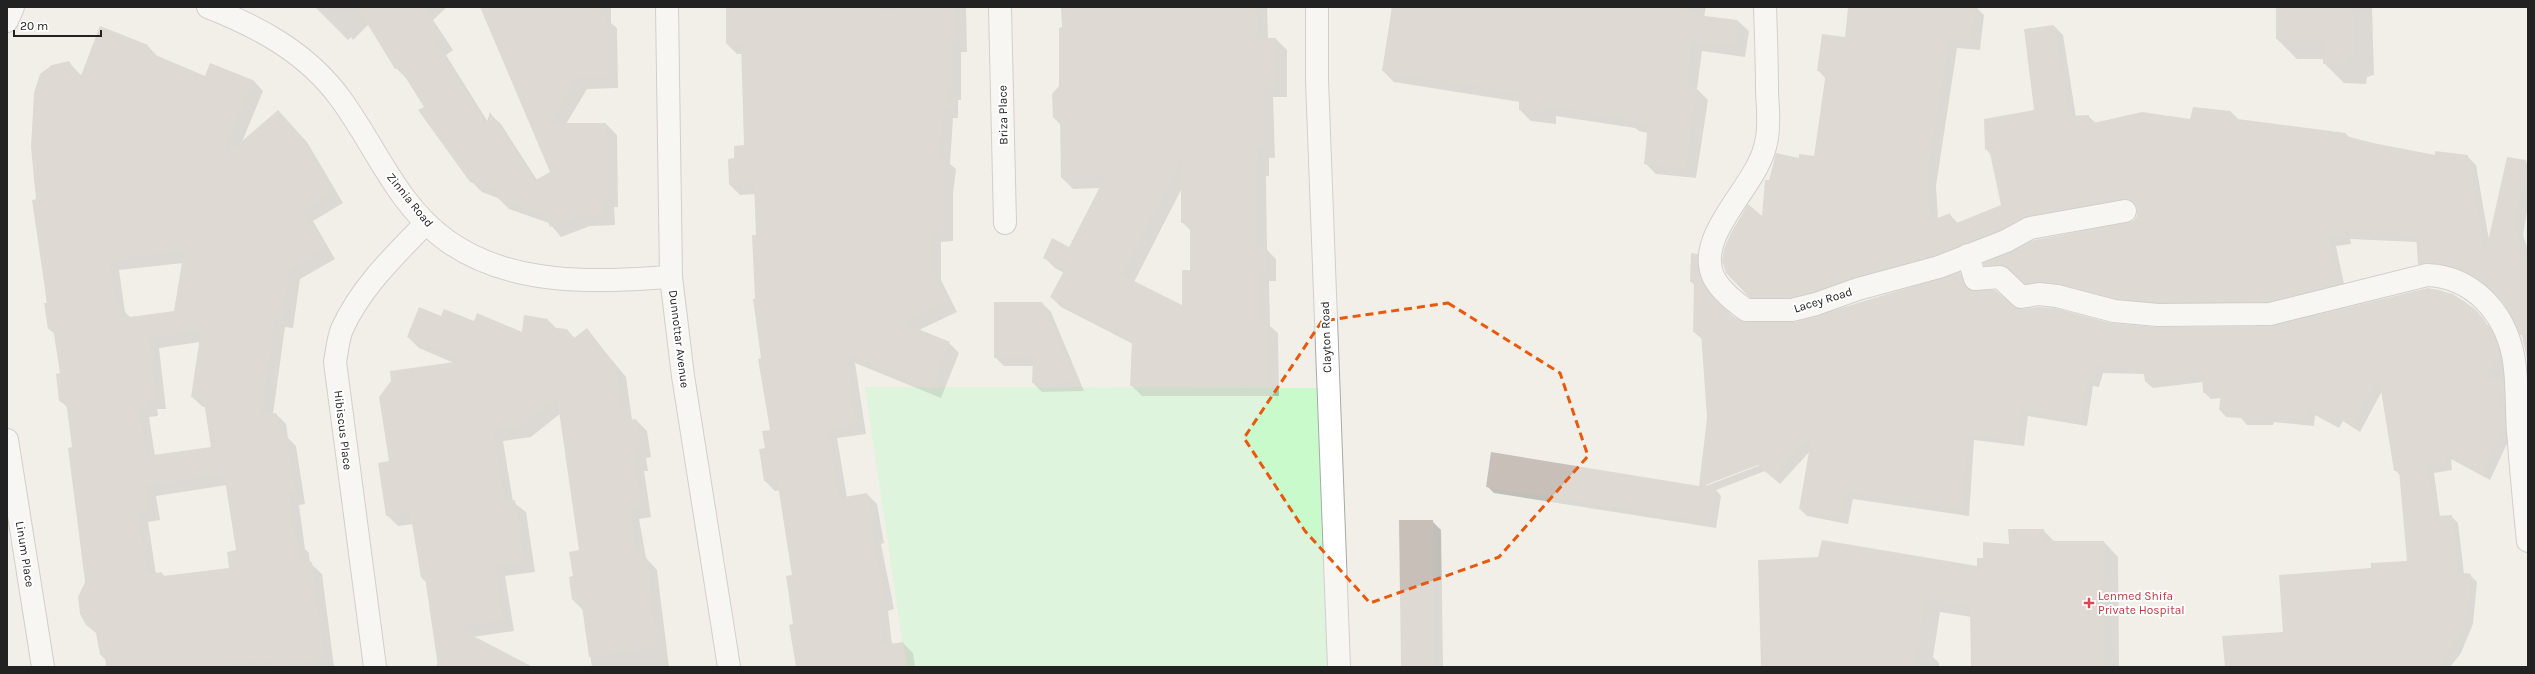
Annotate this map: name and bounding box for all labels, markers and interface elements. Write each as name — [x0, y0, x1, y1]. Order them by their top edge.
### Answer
scale bar — [14, 12, 101, 38]
text: 20 m — [20, 19, 48, 33]
street label: Briza Place — [995, 85, 1011, 145]
street label: Zinnia Road — [384, 170, 436, 230]
street label: Lacey Road — [1792, 284, 1854, 316]
street label: Dunnottar Avenue — [666, 289, 692, 389]
street label: Clayton Road — [1318, 301, 1334, 373]
street label: Hibiscus Place — [331, 389, 355, 471]
street label: Linum Place — [13, 520, 37, 588]
place label: Lenmed Shifa Private Hospital — [2098, 589, 2185, 617]
marker: Lenmed Shifa Private Hospital — [2083, 597, 2095, 609]

